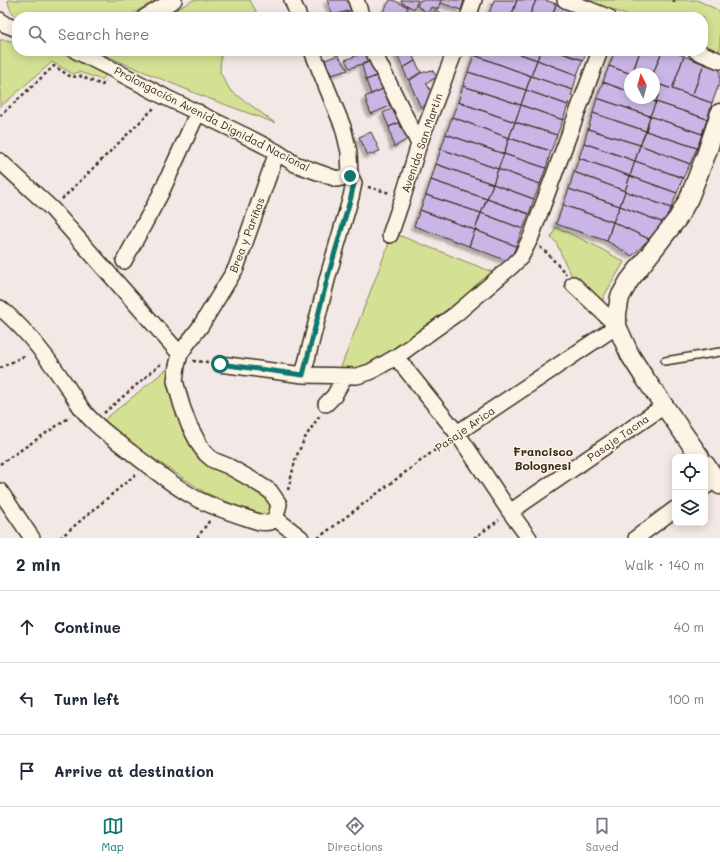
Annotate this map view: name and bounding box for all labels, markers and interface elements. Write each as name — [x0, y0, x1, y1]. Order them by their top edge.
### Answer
search box — [12, 12, 708, 56]
icon: search — [26, 23, 48, 45]
text: Search here — [58, 24, 149, 44]
street label: Prolongación Avenida Dignidad Nacional — [112, 63, 312, 175]
north arrow — [624, 68, 660, 104]
street label: Avenida San Martín — [397, 91, 446, 195]
route end — [341, 167, 359, 185]
street label: Brea y Pariñas — [225, 195, 268, 275]
route start — [211, 355, 229, 373]
street label: Pasaje Arica — [432, 402, 498, 455]
street label: Pasaje Tacna — [584, 411, 652, 464]
district label: Francisco Bolognesi — [513, 443, 573, 473]
map controls — [672, 454, 708, 526]
button: locate — [672, 454, 708, 490]
button: layers — [672, 490, 708, 526]
text: 2 min — [16, 553, 61, 575]
text: Walk · 140 m — [624, 556, 704, 573]
icon: ahead — [16, 616, 38, 638]
text: Continue — [54, 617, 121, 637]
text: 40 m — [674, 618, 704, 635]
icon: left — [16, 688, 38, 710]
text: Turn left — [54, 689, 119, 709]
text: 100 m — [668, 690, 704, 707]
icon: arrive — [16, 760, 38, 782]
text: Arrive at destination — [54, 761, 214, 781]
tab: Map — [102, 815, 124, 854]
tab: Directions — [327, 815, 383, 854]
tab: Saved — [586, 815, 618, 854]

